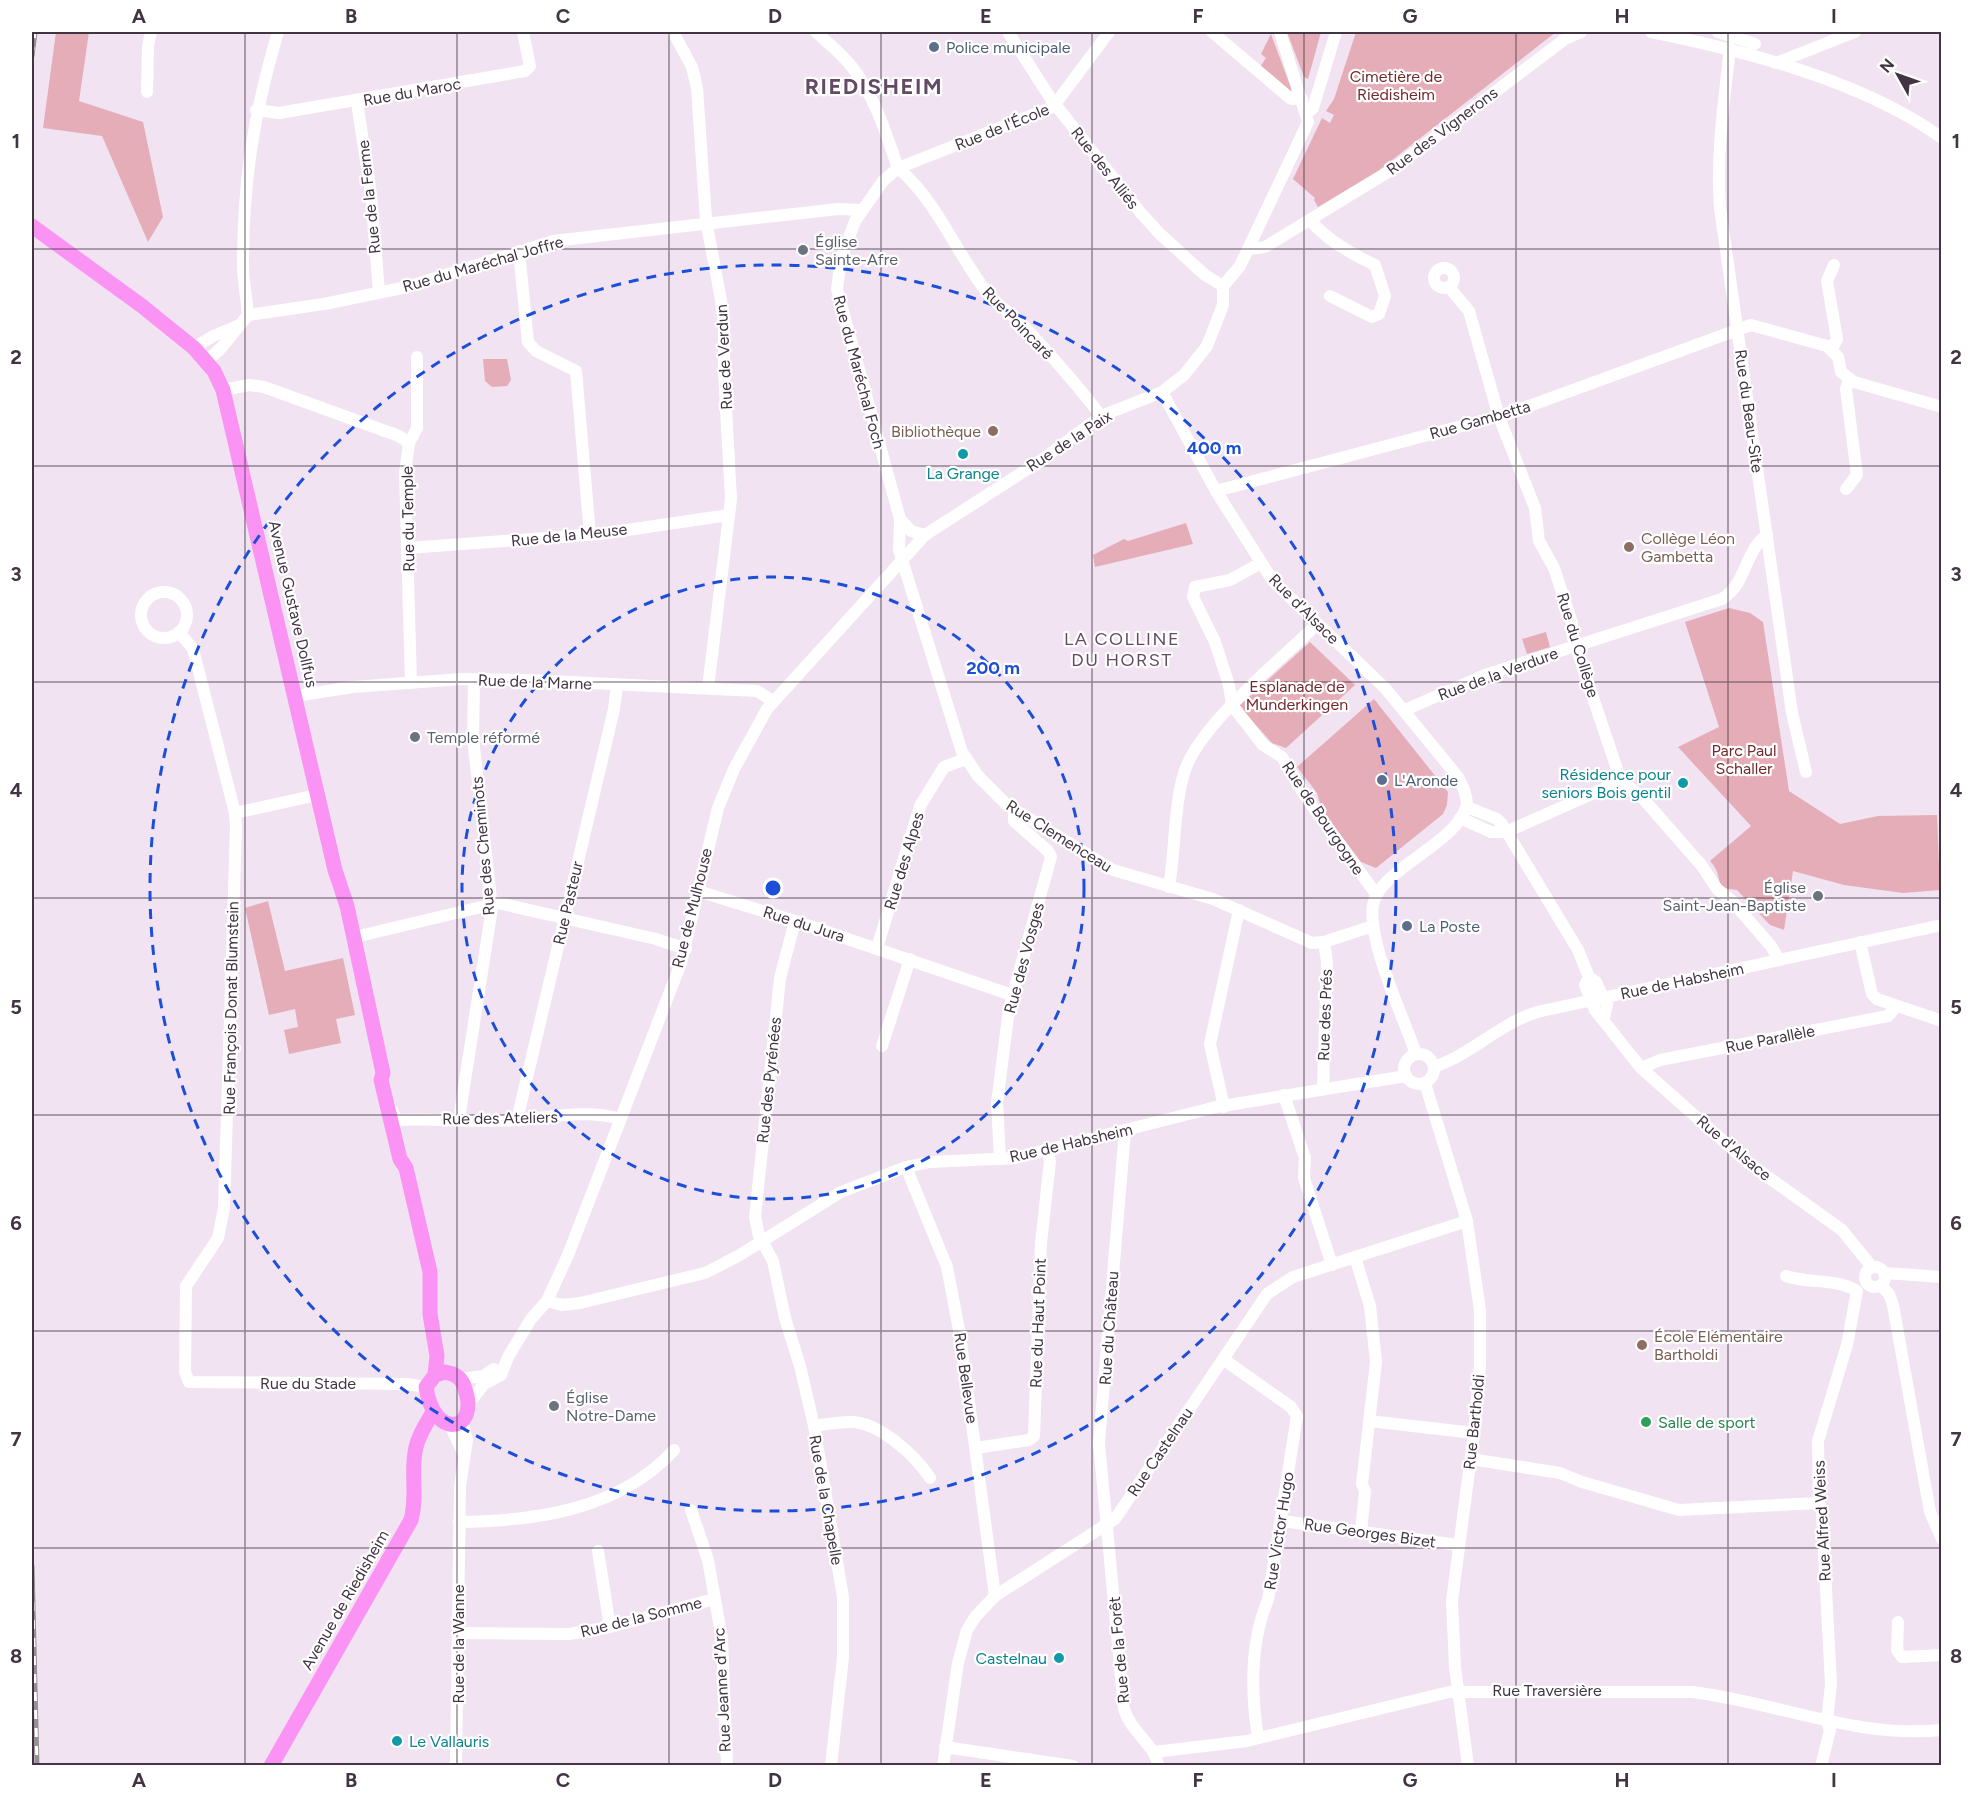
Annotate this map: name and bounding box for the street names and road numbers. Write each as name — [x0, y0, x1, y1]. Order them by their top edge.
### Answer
street label: Rue du Maroc — [362, 74, 463, 110]
street label: Rue des Vignerons — [1383, 83, 1501, 179]
street label: Rue de l'École — [952, 99, 1052, 155]
street label: Rue des Alliés — [1067, 123, 1143, 213]
street label: Rue de la Ferme — [354, 139, 384, 255]
street label: Rue du Maréchal Joffre — [400, 232, 566, 296]
street label: Rue Poincaré — [979, 283, 1058, 363]
street label: Rue du Maréchal Foch — [829, 293, 889, 451]
street label: Rue de Verdun — [712, 304, 736, 410]
street label: Rue du Beau-Site — [1731, 348, 1767, 474]
street label: Rue Gambetta — [1427, 397, 1533, 443]
street label: Rue de la Paix — [1023, 406, 1116, 476]
street label: Rue du Temple — [398, 466, 418, 572]
street label: Avenue Gustave Dollfus — [264, 519, 322, 689]
street label: Rue de la Meuse — [510, 519, 628, 551]
street label: Rue d'Alsace — [1265, 570, 1343, 648]
street label: Rue du Collège — [1553, 590, 1603, 700]
street label: Rue de la Verdure — [1435, 643, 1561, 705]
street label: Rue de la Marne — [478, 671, 593, 693]
street label: Rue de Bourgogne — [1278, 758, 1368, 879]
street label: Rue des Cheminots — [467, 776, 499, 916]
street label: Rue Clemenceau — [1003, 796, 1115, 876]
street label: Rue des Alpes — [880, 810, 928, 912]
street label: Rue de Mulhouse — [668, 846, 716, 970]
street label: Rue Pasteur — [549, 859, 587, 947]
street label: Rue François Donat Blumstein — [220, 901, 242, 1115]
street label: Rue des Vosges — [1000, 901, 1048, 1015]
street label: Rue du Jura — [761, 902, 847, 946]
street label: Rue de Habsheim — [1619, 959, 1745, 1003]
street label: Rue des Prés — [1314, 969, 1336, 1061]
street label: Rue des Pyrénées — [753, 1016, 785, 1144]
street label: Rue Parallèle — [1724, 1021, 1816, 1057]
street label: Rue des Ateliers — [442, 1107, 558, 1129]
street label: Rue d'Alsace — [1693, 1111, 1775, 1185]
street label: Rue de Habsheim — [1008, 1120, 1134, 1166]
street label: Rue du Haut Point — [1026, 1258, 1050, 1388]
street label: Rue du Château — [1096, 1270, 1122, 1386]
street label: Rue Bellevue — [950, 1331, 982, 1425]
street label: Rue Bartholdi — [1460, 1373, 1488, 1471]
street label: Rue du Stade — [260, 1374, 356, 1393]
street label: Rue Castelnau — [1123, 1404, 1197, 1500]
street label: Rue de la Chapelle — [805, 1433, 847, 1567]
street label: Rue Alfred Weiss — [1809, 1460, 1835, 1582]
street label: Rue Victor Hugo — [1260, 1471, 1298, 1591]
street label: Rue Georges Bizet — [1303, 1514, 1437, 1552]
street label: Avenue de Riedisheim — [297, 1527, 393, 1673]
street label: Rue de la Wanne — [449, 1584, 468, 1703]
street label: Rue de la Somme — [578, 1593, 704, 1641]
street label: Rue de la Forêt — [1105, 1596, 1133, 1704]
street label: Rue Jeanne d'Arc — [709, 1627, 735, 1753]
street label: Rue Traversière — [1492, 1681, 1602, 1700]

